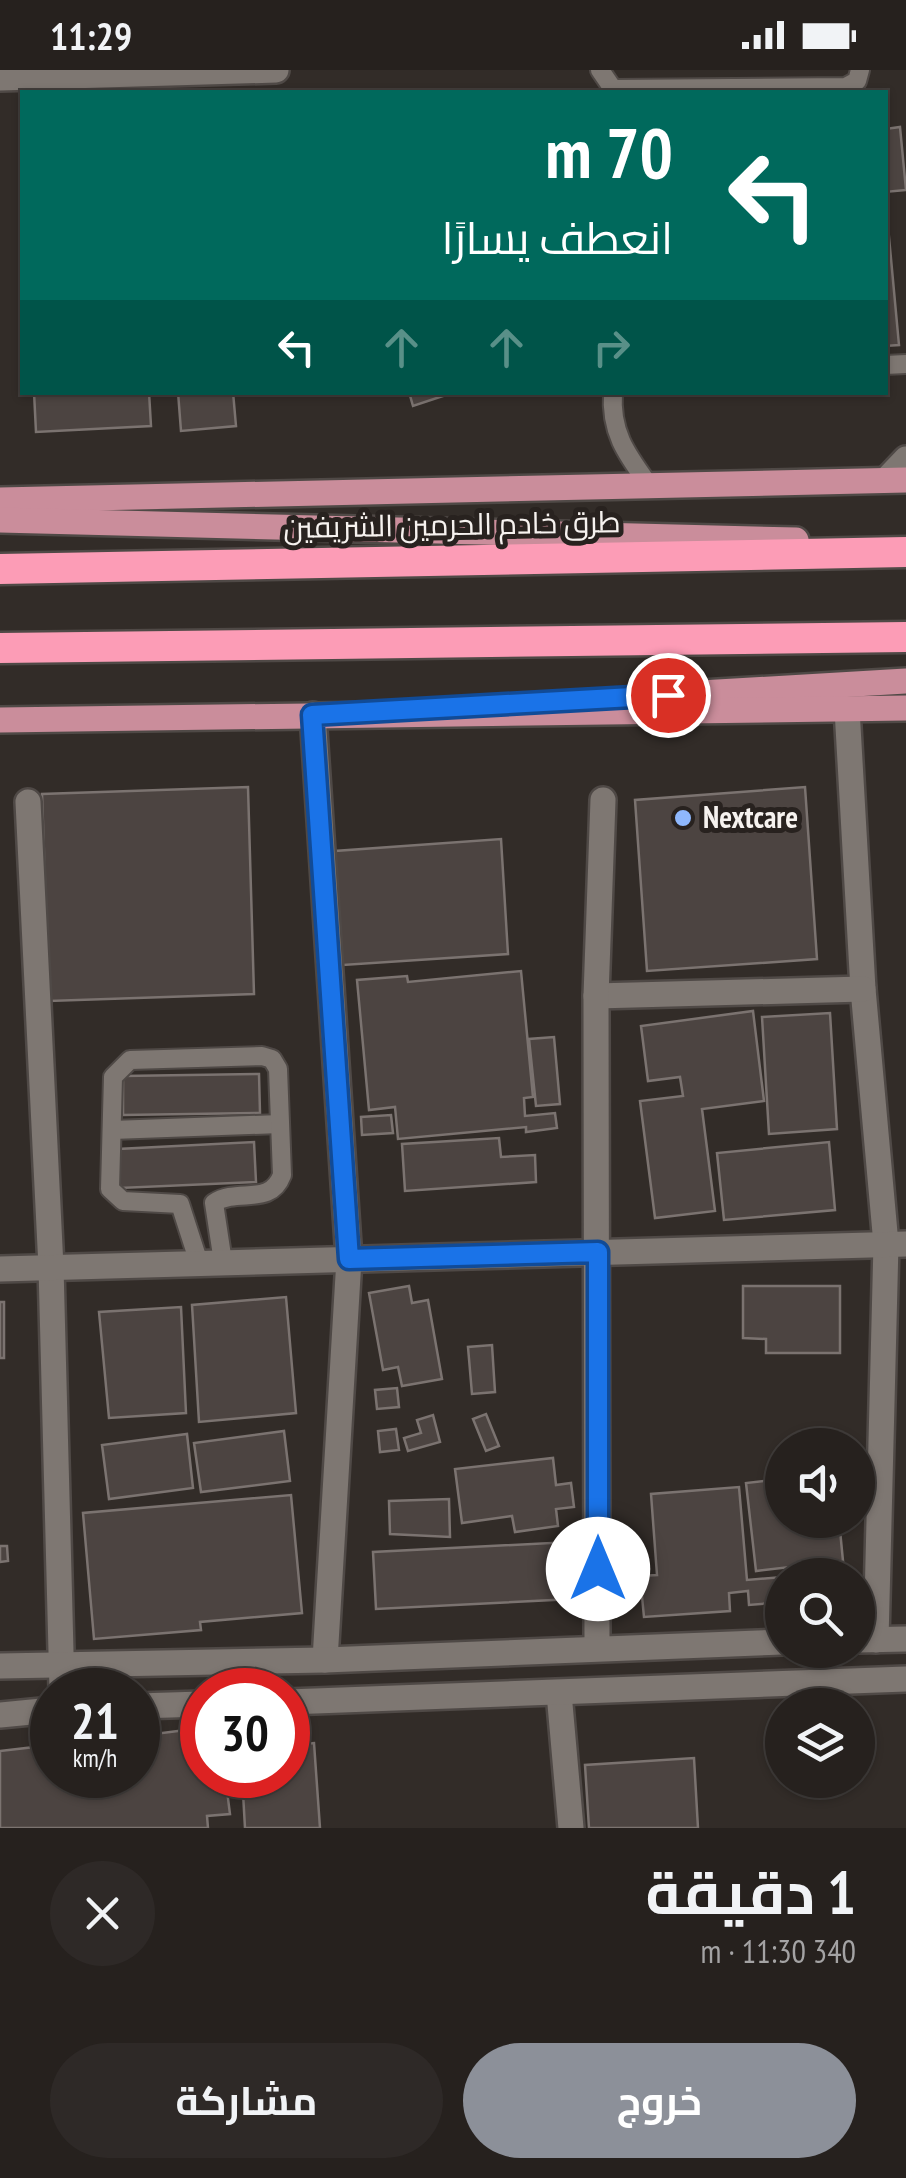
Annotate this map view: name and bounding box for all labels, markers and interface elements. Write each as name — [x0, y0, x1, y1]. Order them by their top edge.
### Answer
text: 11:29 — [50, 11, 132, 60]
text: 70 m — [545, 107, 673, 197]
icon: left — [708, 130, 838, 260]
text: انعطف يسارًا — [442, 208, 673, 266]
icon: left — [269, 320, 324, 375]
icon: ahead — [374, 320, 429, 375]
icon: ahead — [479, 320, 534, 375]
icon: right — [584, 320, 639, 375]
street label: طرق خادم الحرمين الشريفين — [283, 501, 621, 548]
pin — [626, 653, 711, 738]
icon: arrive — [641, 668, 696, 723]
place label: Nextcare — [703, 797, 798, 836]
marker: Nextcare — [672, 807, 694, 829]
map controls — [765, 1428, 875, 1798]
button: sound — [765, 1428, 875, 1538]
position arrow — [546, 1517, 650, 1621]
button: search — [765, 1558, 875, 1668]
speed limit sign: 30 — [180, 1668, 310, 1798]
text: 21 — [71, 1688, 119, 1753]
button: layers — [765, 1688, 875, 1798]
text: km/h — [73, 1742, 117, 1774]
text: 1 دقيقة — [645, 1853, 856, 1931]
button: close — [50, 1861, 155, 1966]
text: 340 m · 11:30 — [701, 1930, 856, 1972]
button: مشاركة — [50, 2043, 443, 2158]
button: خروج — [463, 2043, 856, 2158]

